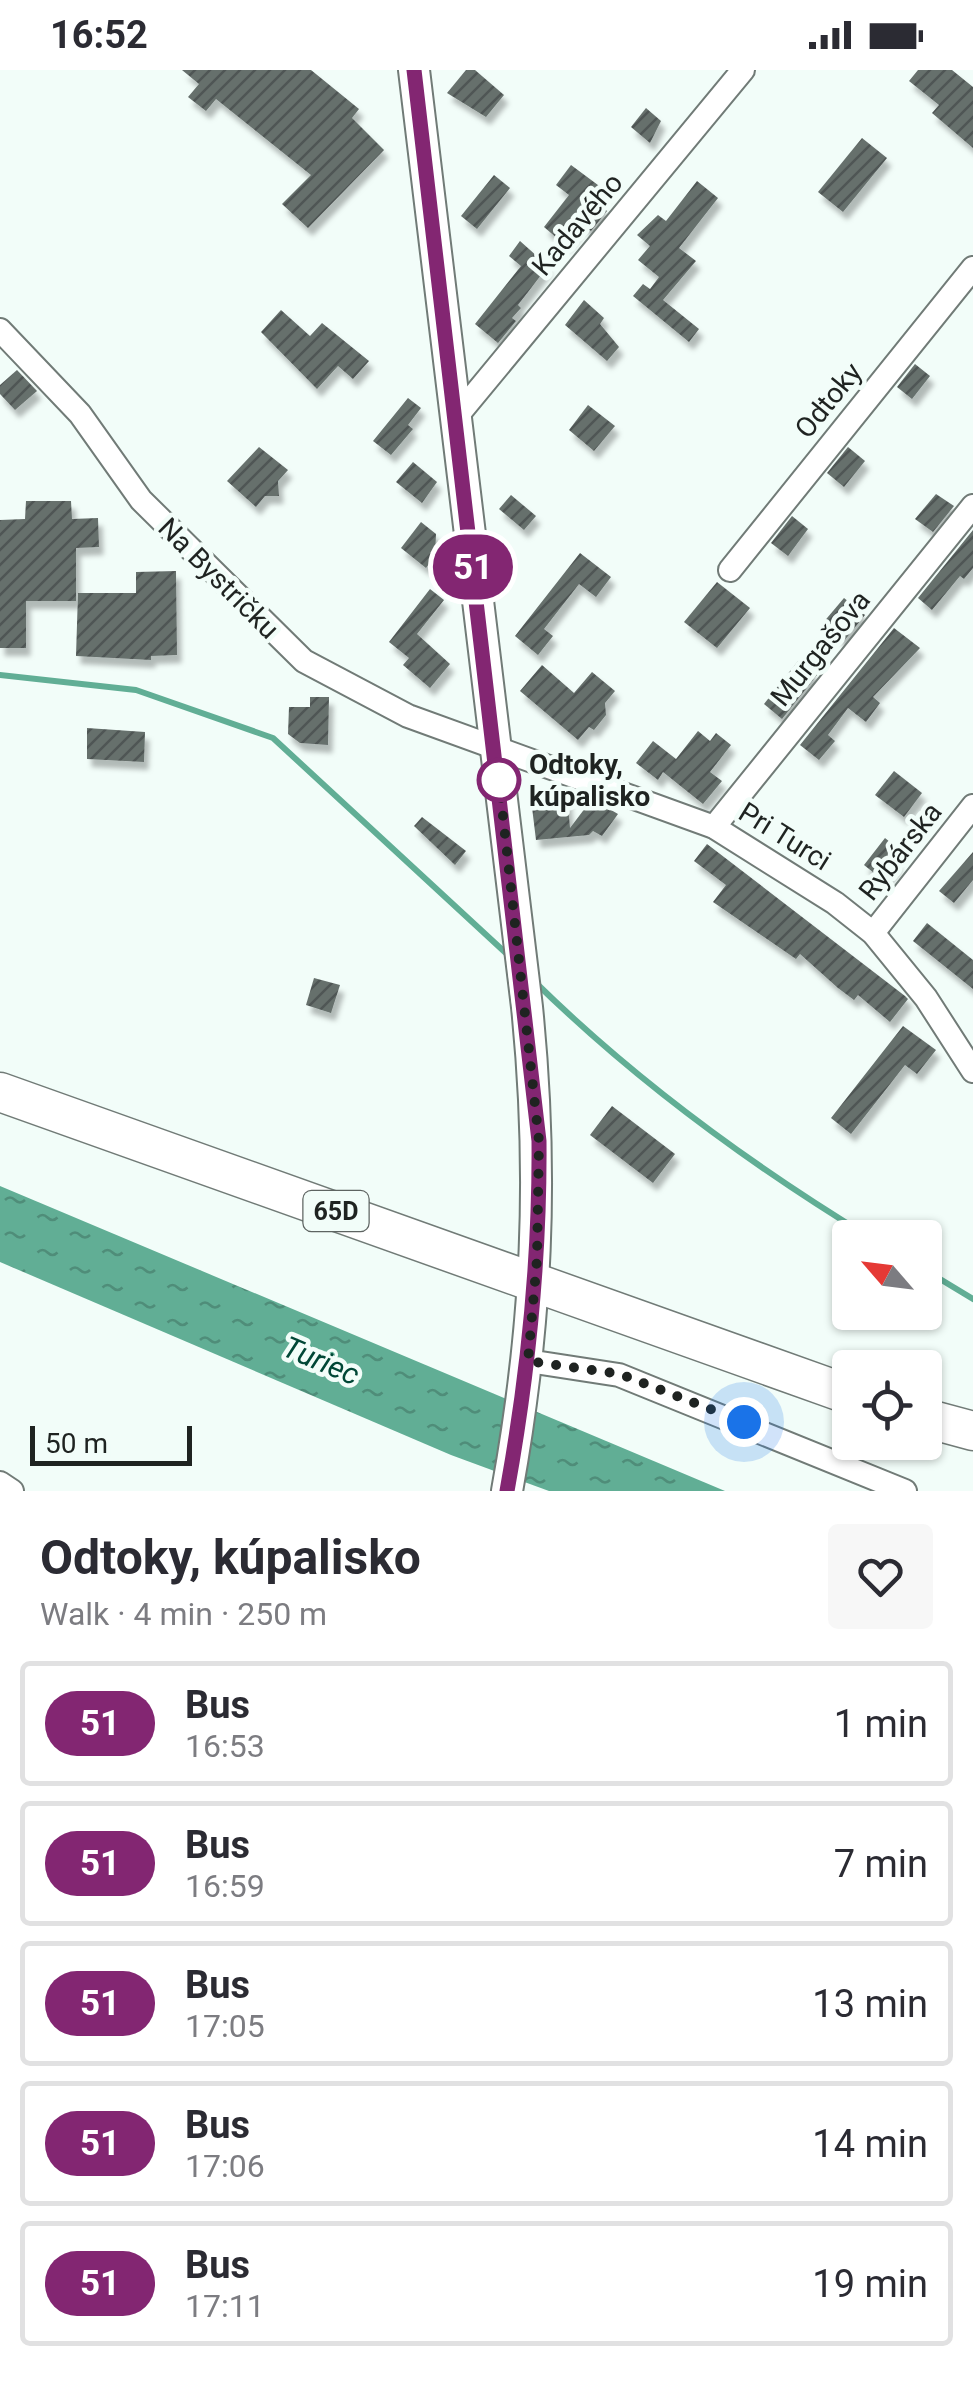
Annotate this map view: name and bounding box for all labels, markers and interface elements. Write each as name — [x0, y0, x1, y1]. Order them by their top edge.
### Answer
text: 16:52 — [50, 13, 148, 57]
street label: Kadavého — [525, 167, 630, 282]
street label: Odtoky — [788, 356, 869, 445]
street label: Na Bystričku — [151, 511, 286, 646]
line badge: 51 — [428, 534, 518, 600]
text: 51 — [453, 547, 493, 588]
street label: Murgašova — [764, 584, 877, 713]
place label: Odtoky, kúpalisko — [529, 748, 650, 813]
marker: Odtoky, kúpalisko — [478, 759, 520, 801]
street label: Pri Turci — [733, 795, 837, 877]
street label: Rybárska — [852, 796, 949, 907]
road number: 65D — [304, 1191, 368, 1231]
north arrow — [832, 1220, 942, 1330]
map controls — [832, 1220, 942, 1460]
water label: Turiec — [278, 1329, 365, 1392]
button: locate — [832, 1350, 942, 1460]
your location — [719, 1397, 769, 1447]
scale bar — [30, 1421, 192, 1466]
text: 50 m — [45, 1427, 108, 1460]
button: heart — [828, 1524, 933, 1629]
text: Odtoky, kúpalisko — [40, 1529, 421, 1586]
text: Walk · 4 min · 250 m — [40, 1595, 327, 1633]
text: Bus — [185, 1683, 250, 1727]
text: 1 min — [834, 1702, 928, 1746]
text: 51 — [80, 1703, 120, 1744]
text: 16:53 — [185, 1727, 265, 1765]
text: Bus — [185, 1823, 250, 1867]
text: 7 min — [834, 1842, 928, 1886]
text: 51 — [80, 1843, 120, 1884]
text: 16:59 — [185, 1867, 265, 1905]
text: Bus — [185, 1963, 250, 2007]
text: 13 min — [812, 1982, 928, 2026]
text: 51 — [80, 1983, 120, 2024]
text: 17:05 — [185, 2007, 265, 2045]
text: Bus — [185, 2103, 250, 2147]
text: 14 min — [812, 2122, 928, 2166]
text: 51 — [80, 2123, 120, 2164]
text: 17:06 — [185, 2147, 265, 2185]
text: Bus — [185, 2243, 250, 2287]
text: 19 min — [812, 2262, 928, 2306]
text: 51 — [80, 2263, 120, 2304]
text: 17:11 — [185, 2287, 265, 2325]

